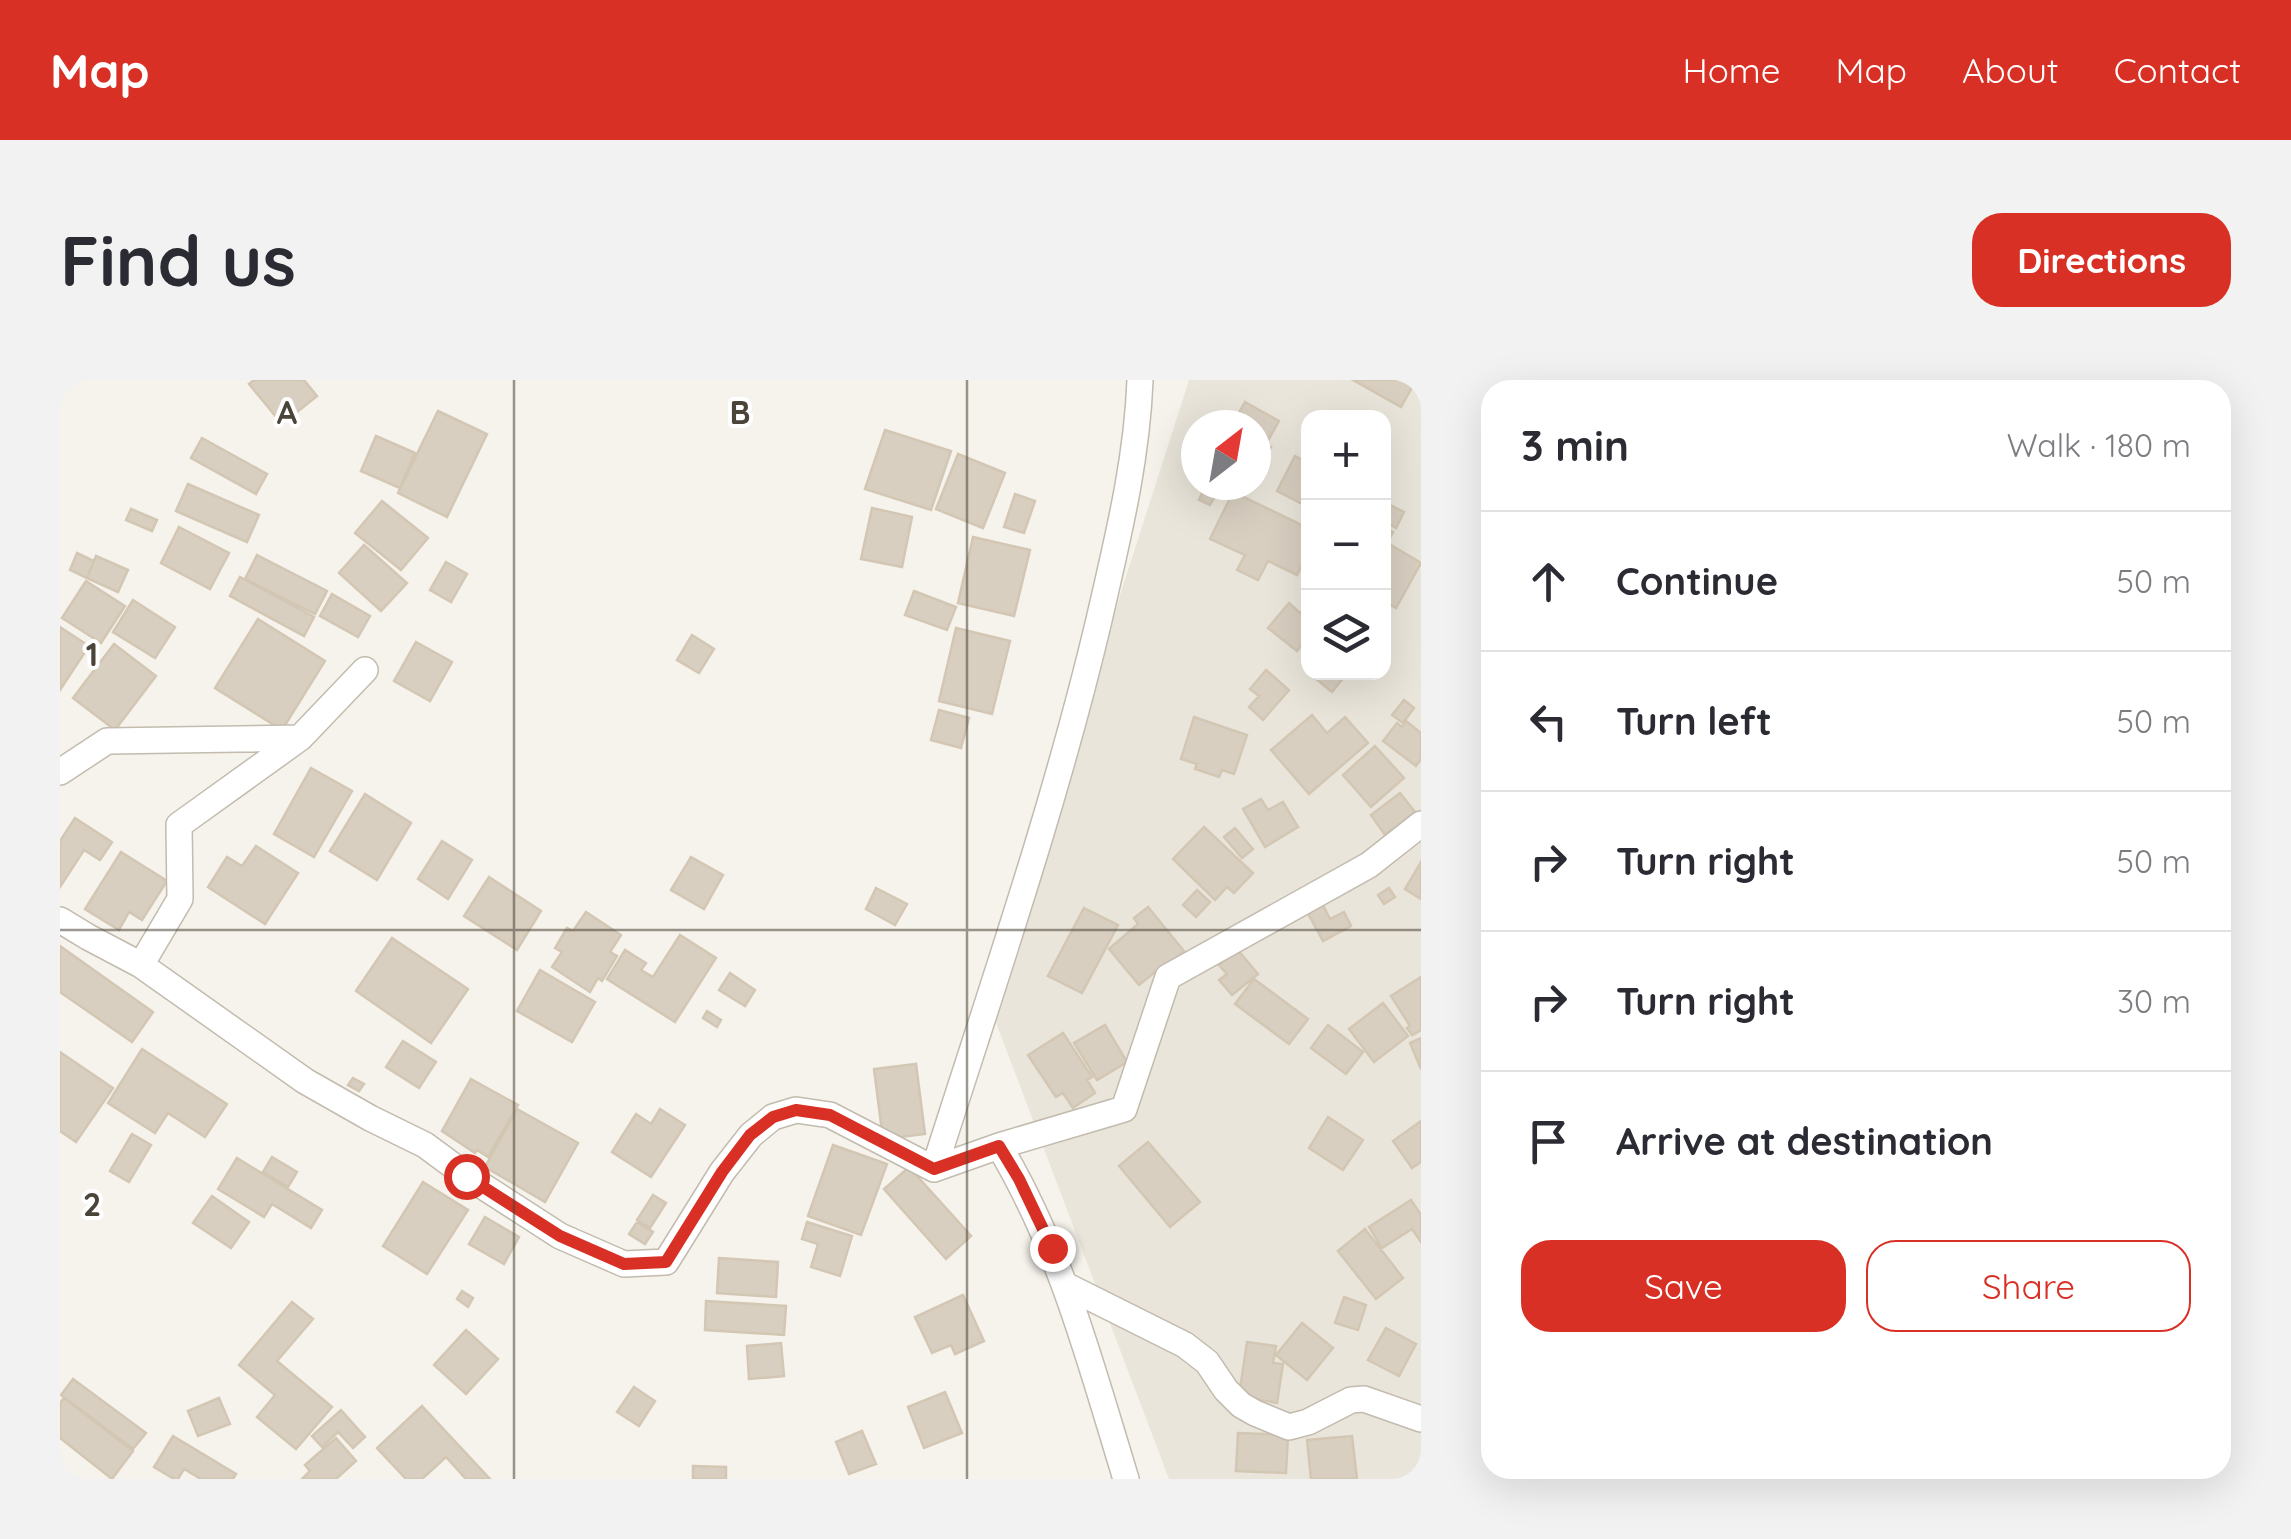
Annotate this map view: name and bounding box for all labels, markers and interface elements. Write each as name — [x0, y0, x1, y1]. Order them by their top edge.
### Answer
text: Map — [50, 40, 150, 100]
text: Home — [1683, 48, 1781, 92]
text: Map — [1836, 48, 1907, 92]
text: About — [1962, 48, 2059, 92]
text: Contact — [2114, 48, 2241, 92]
button: Directions — [1972, 213, 2231, 307]
text: Find us — [60, 216, 296, 304]
text: A — [277, 392, 298, 432]
text: B — [730, 392, 750, 432]
north arrow — [1181, 410, 1271, 500]
map controls — [1301, 410, 1391, 680]
button: + — [1301, 410, 1391, 500]
text: 3 min — [1521, 419, 1629, 472]
text: Walk · 180 m — [2007, 425, 2191, 465]
button: − — [1301, 500, 1391, 590]
icon: ahead — [1521, 554, 1576, 609]
text: Continue — [1616, 557, 1778, 605]
text: 50 m — [2117, 561, 2191, 601]
button: layers — [1301, 590, 1391, 680]
text: 1 — [86, 634, 98, 674]
icon: left — [1521, 694, 1576, 749]
text: Turn left — [1616, 697, 1772, 745]
text: 50 m — [2117, 701, 2191, 741]
icon: right — [1521, 834, 1576, 889]
text: Turn right — [1616, 837, 1795, 885]
text: 50 m — [2117, 841, 2191, 881]
icon: right — [1521, 974, 1576, 1029]
text: Turn right — [1616, 977, 1795, 1025]
text: 30 m — [2117, 981, 2191, 1021]
icon: arrive — [1521, 1114, 1576, 1169]
text: Arrive at destination — [1616, 1117, 1993, 1165]
route start — [444, 1154, 490, 1200]
text: 2 — [83, 1184, 101, 1224]
route end — [1030, 1226, 1076, 1272]
button: Save — [1521, 1240, 1846, 1332]
button: Share — [1866, 1240, 2191, 1332]

